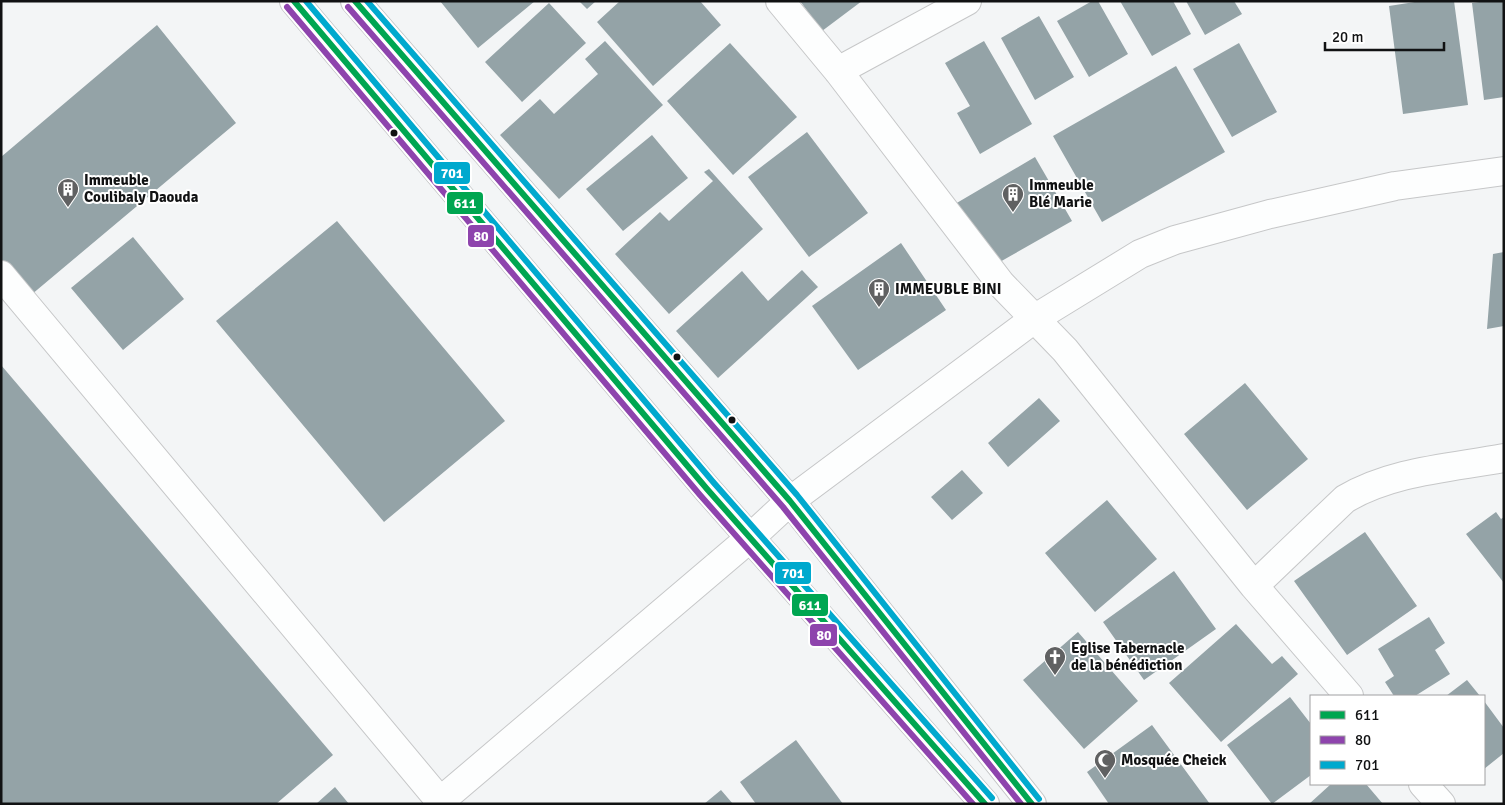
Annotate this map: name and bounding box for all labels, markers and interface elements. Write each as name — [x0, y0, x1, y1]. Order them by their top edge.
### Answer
scale bar — [1325, 20, 1444, 52]
text: 20 m — [1332, 28, 1363, 46]
unlabelled marker — [389, 128, 399, 138]
line badge: 701 — [433, 161, 471, 185]
text: 701 — [441, 165, 464, 182]
place label: Immeuble Coulibaly Daouda — [84, 171, 199, 206]
place label: Immeuble Blé Marie — [1029, 176, 1094, 211]
building icon: Immeuble Coulibaly Daouda — [56, 177, 80, 208]
building icon: Immeuble Blé Marie — [1001, 182, 1025, 213]
line badge: 611 — [446, 191, 484, 215]
text: 611 — [454, 195, 477, 212]
line badge: 80 — [467, 224, 495, 248]
text: 80 — [473, 228, 489, 245]
building icon: IMMEUBLE BINI — [867, 277, 891, 308]
place label: IMMEUBLE BINI — [895, 280, 1001, 298]
unlabelled marker — [672, 352, 682, 362]
unlabelled marker — [727, 415, 737, 425]
line badge: 701 — [774, 561, 812, 585]
text: 701 — [782, 565, 805, 582]
line badge: 611 — [791, 593, 829, 617]
text: 611 — [799, 597, 822, 614]
line badge: 80 — [809, 623, 838, 647]
text: 80 — [816, 627, 832, 644]
place label: Eglise Tabernacle de la bénédiction — [1071, 639, 1185, 674]
church icon: Eglise Tabernacle de la bénédiction — [1043, 645, 1067, 676]
legend — [1310, 695, 1485, 785]
text: 611 — [1355, 706, 1379, 724]
text: 80 — [1355, 731, 1371, 749]
mosque icon: Mosquée Cheick — [1093, 748, 1117, 779]
place label: Mosquée Cheick — [1121, 751, 1227, 769]
text: 701 — [1355, 756, 1379, 774]

